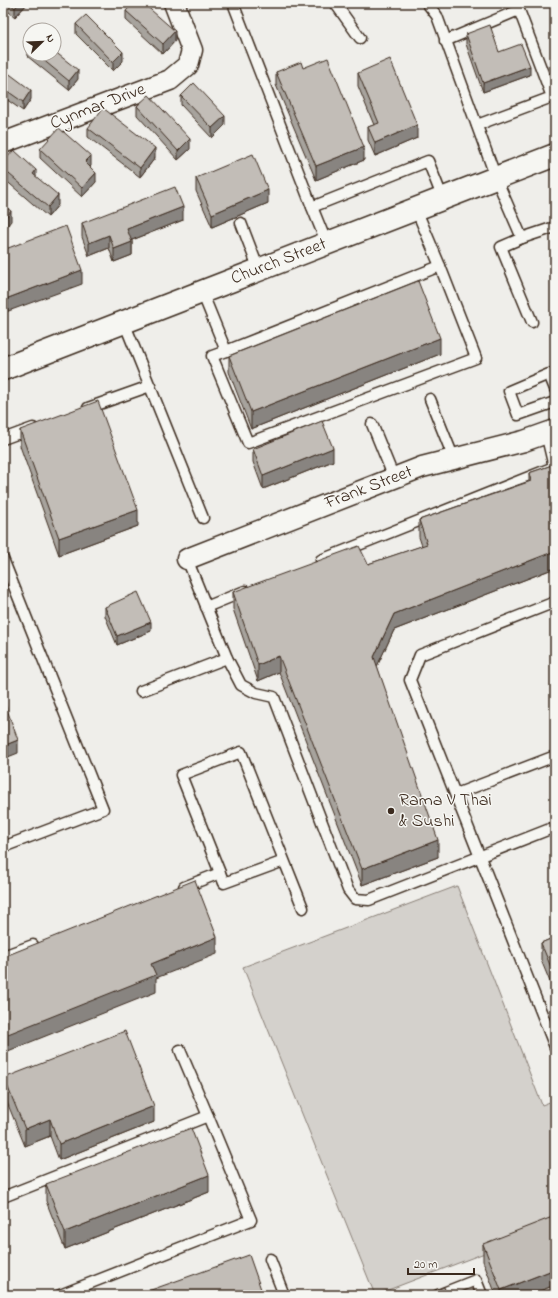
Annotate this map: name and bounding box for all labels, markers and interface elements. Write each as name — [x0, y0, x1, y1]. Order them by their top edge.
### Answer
north arrow — [22, 22, 62, 62]
text: N — [41, 32, 59, 45]
street label: Cynmar Drive — [47, 77, 150, 137]
street label: Church Street — [227, 232, 331, 292]
street label: Frank Street — [320, 459, 417, 517]
place label: Rama V Thai & Sushi — [399, 788, 492, 835]
marker: Rama V Thai & Sushi — [386, 806, 396, 816]
scale bar — [408, 1250, 474, 1276]
text: 20 m — [414, 1256, 437, 1274]

